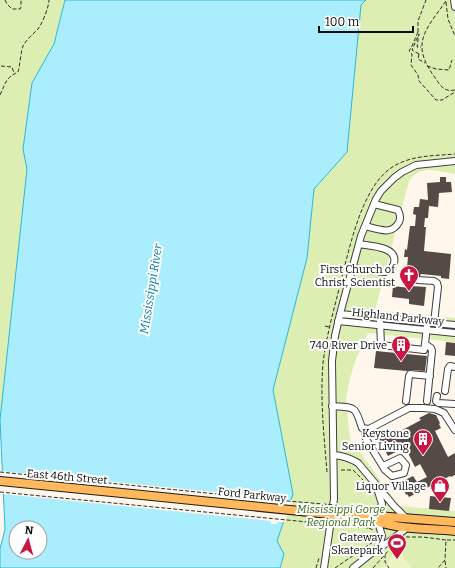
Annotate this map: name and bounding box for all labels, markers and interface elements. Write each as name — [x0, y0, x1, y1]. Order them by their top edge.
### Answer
scale bar — [319, 8, 413, 34]
text: 100 m — [325, 15, 360, 29]
water label: Mississippi River — [137, 242, 165, 335]
place label: First Church of Christ, Scientist — [315, 263, 396, 289]
church icon: First Church of Christ, Scientist — [398, 264, 420, 292]
street label: Highland Parkway — [351, 306, 445, 328]
building icon: 740 River Drive — [390, 334, 412, 362]
place label: 740 River Drive — [310, 339, 387, 352]
place label: Keystone Senior Living — [342, 427, 409, 453]
building icon: Keystone Senior Living — [412, 428, 434, 456]
street label: East 46th Street — [26, 467, 108, 487]
shop icon: Liquor Village — [429, 475, 451, 503]
place label: Liquor Village — [356, 480, 426, 493]
street label: Ford Parkway — [217, 485, 287, 505]
park label: Mississippi Gorge Regional Park — [297, 503, 386, 529]
north arrow — [8, 520, 48, 560]
text: N — [24, 524, 34, 538]
place label: Gateway Skatepark — [331, 531, 384, 557]
sports icon: Gateway Skatepark — [386, 532, 408, 560]

